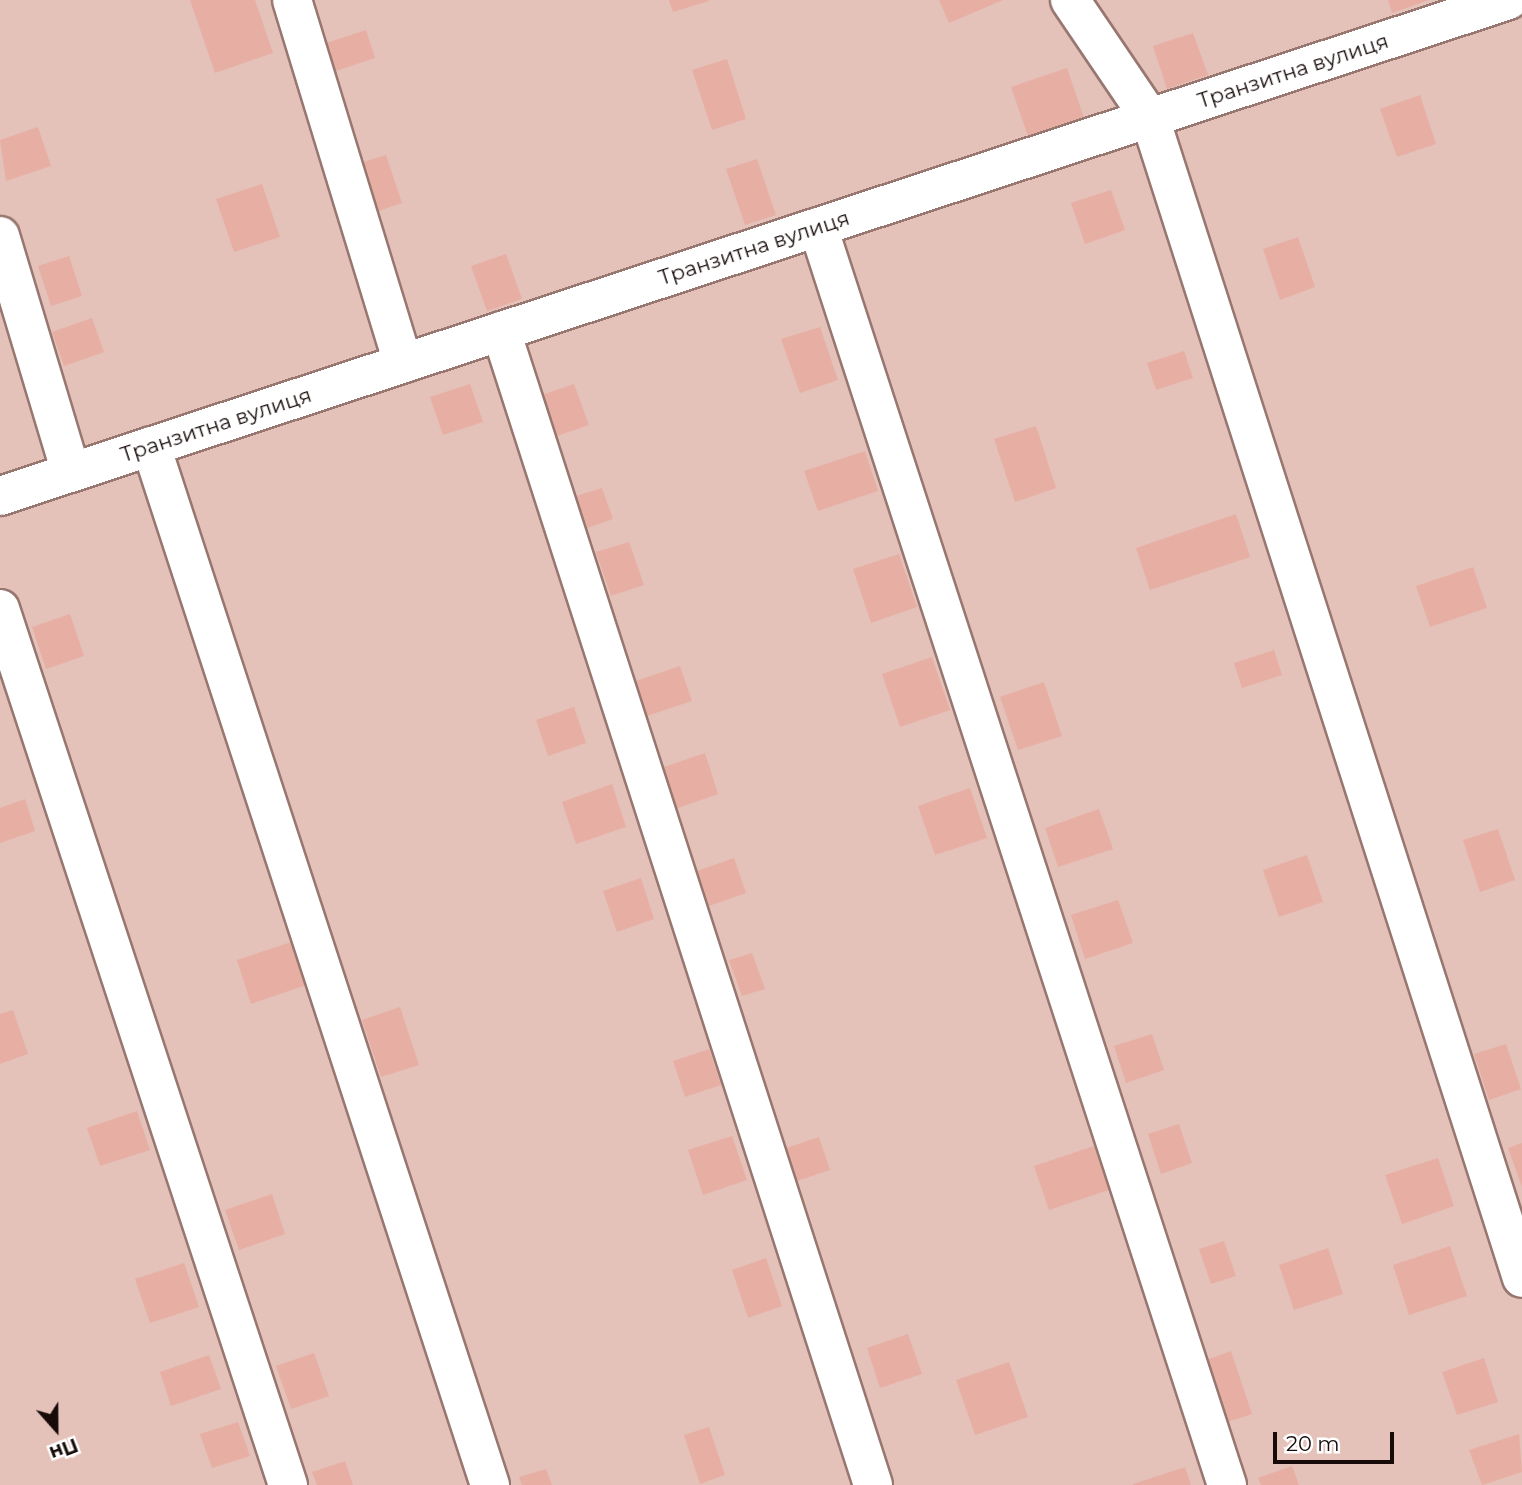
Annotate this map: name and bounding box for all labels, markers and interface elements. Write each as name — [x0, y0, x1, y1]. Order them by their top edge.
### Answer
street label: Транзитна вулиця — [1194, 28, 1392, 114]
street label: Транзитна вулиця — [655, 205, 853, 291]
street label: Транзитна вулиця — [117, 382, 315, 468]
north arrow — [21, 1394, 91, 1464]
scale bar — [1277, 1418, 1398, 1462]
text: 20 m — [1286, 1431, 1340, 1456]
text: Пн — [46, 1433, 81, 1465]

